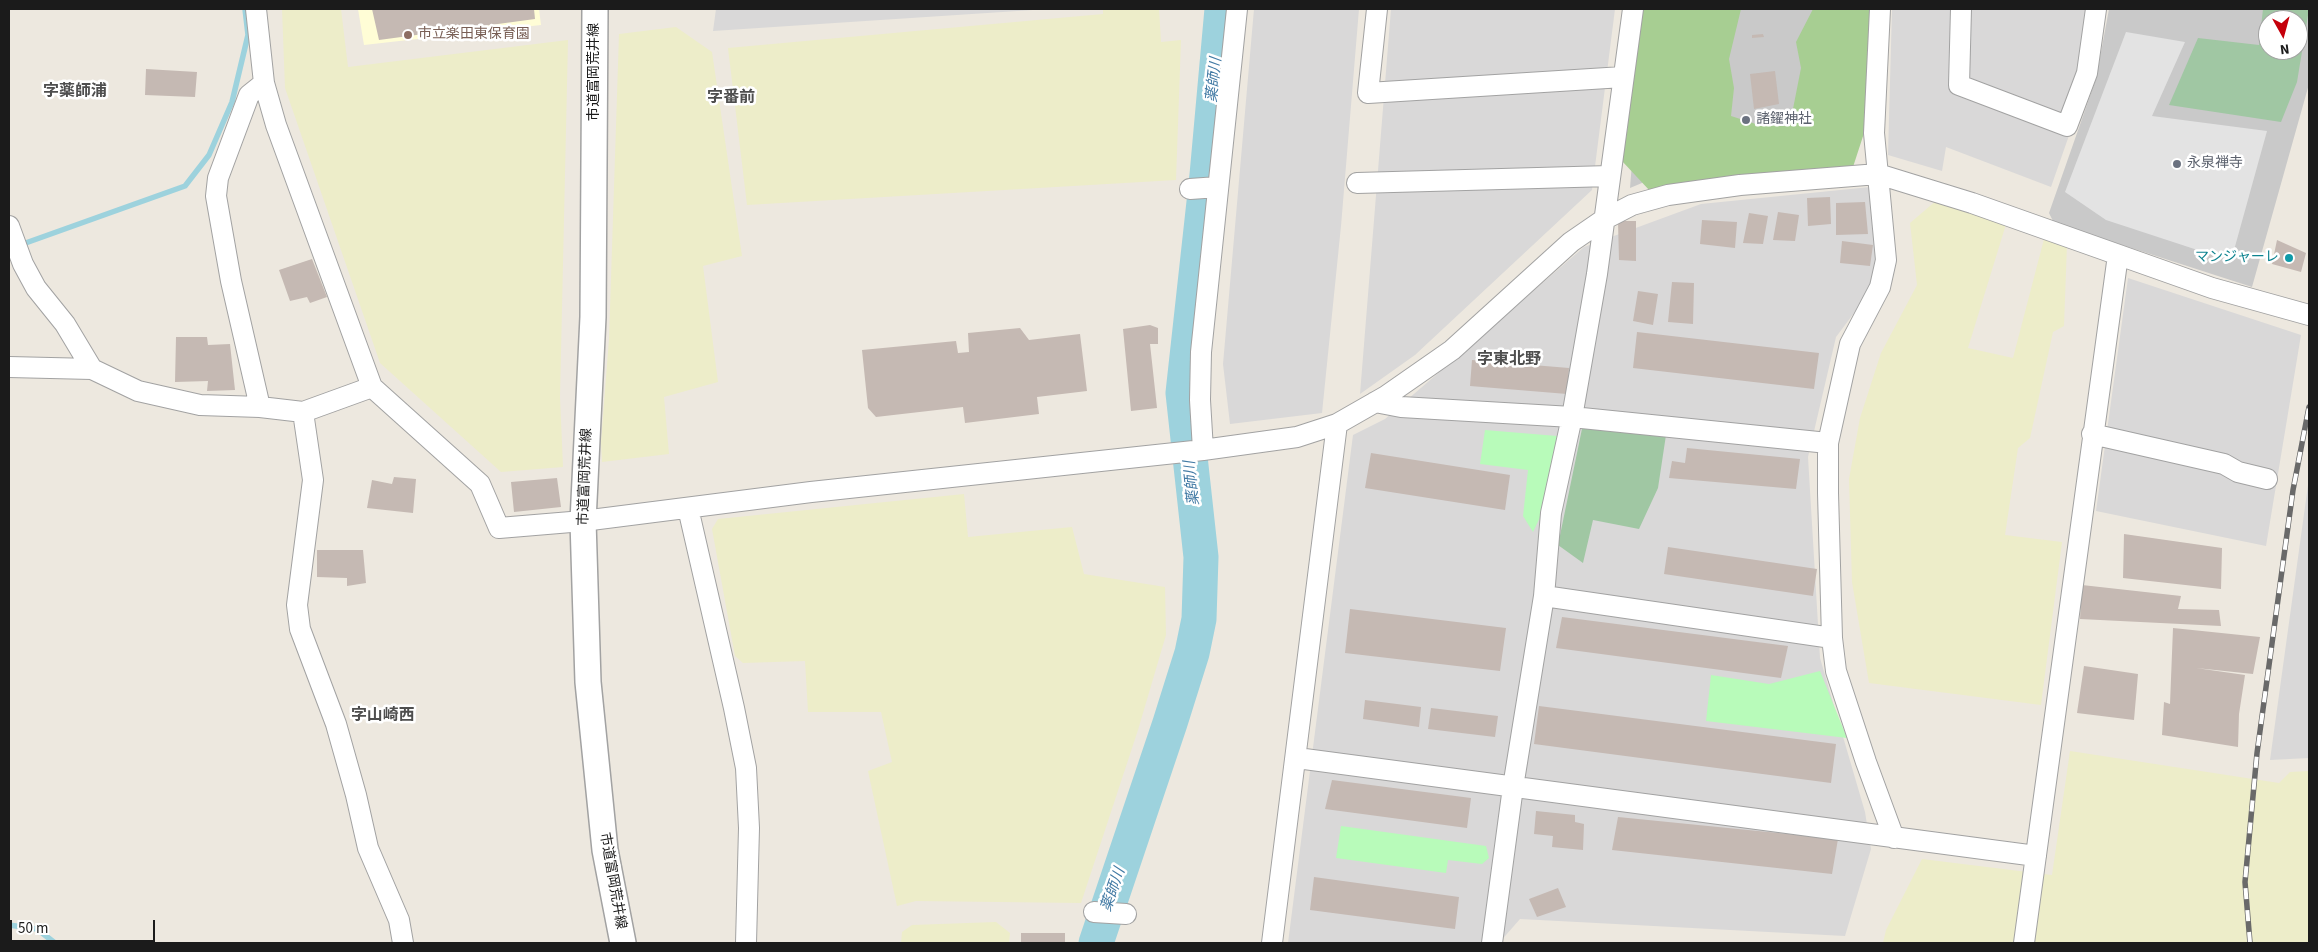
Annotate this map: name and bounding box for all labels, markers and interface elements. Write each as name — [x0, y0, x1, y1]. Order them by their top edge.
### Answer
north arrow — [2258, 10, 2308, 60]
street label: 市道富岡荒井線 — [587, 23, 603, 121]
place label: 市立楽田東保育園 — [418, 27, 530, 43]
marker: 市立楽田東保育園 — [402, 29, 414, 41]
text: N — [2279, 38, 2291, 59]
water label: 薬師川 — [1204, 57, 1226, 103]
district label: 字薬師浦 — [43, 82, 107, 102]
district label: 字番前 — [707, 88, 755, 108]
place label: 諸鑃神社 — [1756, 112, 1812, 128]
marker: 諸鑃神社 — [1740, 114, 1752, 126]
place label: 永泉禅寺 — [2187, 156, 2243, 172]
marker: 永泉禅寺 — [2171, 158, 2183, 170]
place label: マンジャーレ — [2195, 250, 2279, 266]
marker: マンジャーレ — [2283, 252, 2295, 264]
district label: 字東北野 — [1477, 350, 1541, 370]
street label: 市道富岡荒井線 — [576, 428, 596, 526]
water label: 薬師川 — [1182, 460, 1204, 506]
district label: 字山崎西 — [351, 706, 415, 726]
street label: 市道富岡荒井線 — [595, 831, 629, 931]
water label: 薬師川 — [1098, 866, 1130, 914]
scale bar — [12, 910, 158, 942]
text: 50 m — [18, 918, 48, 939]

